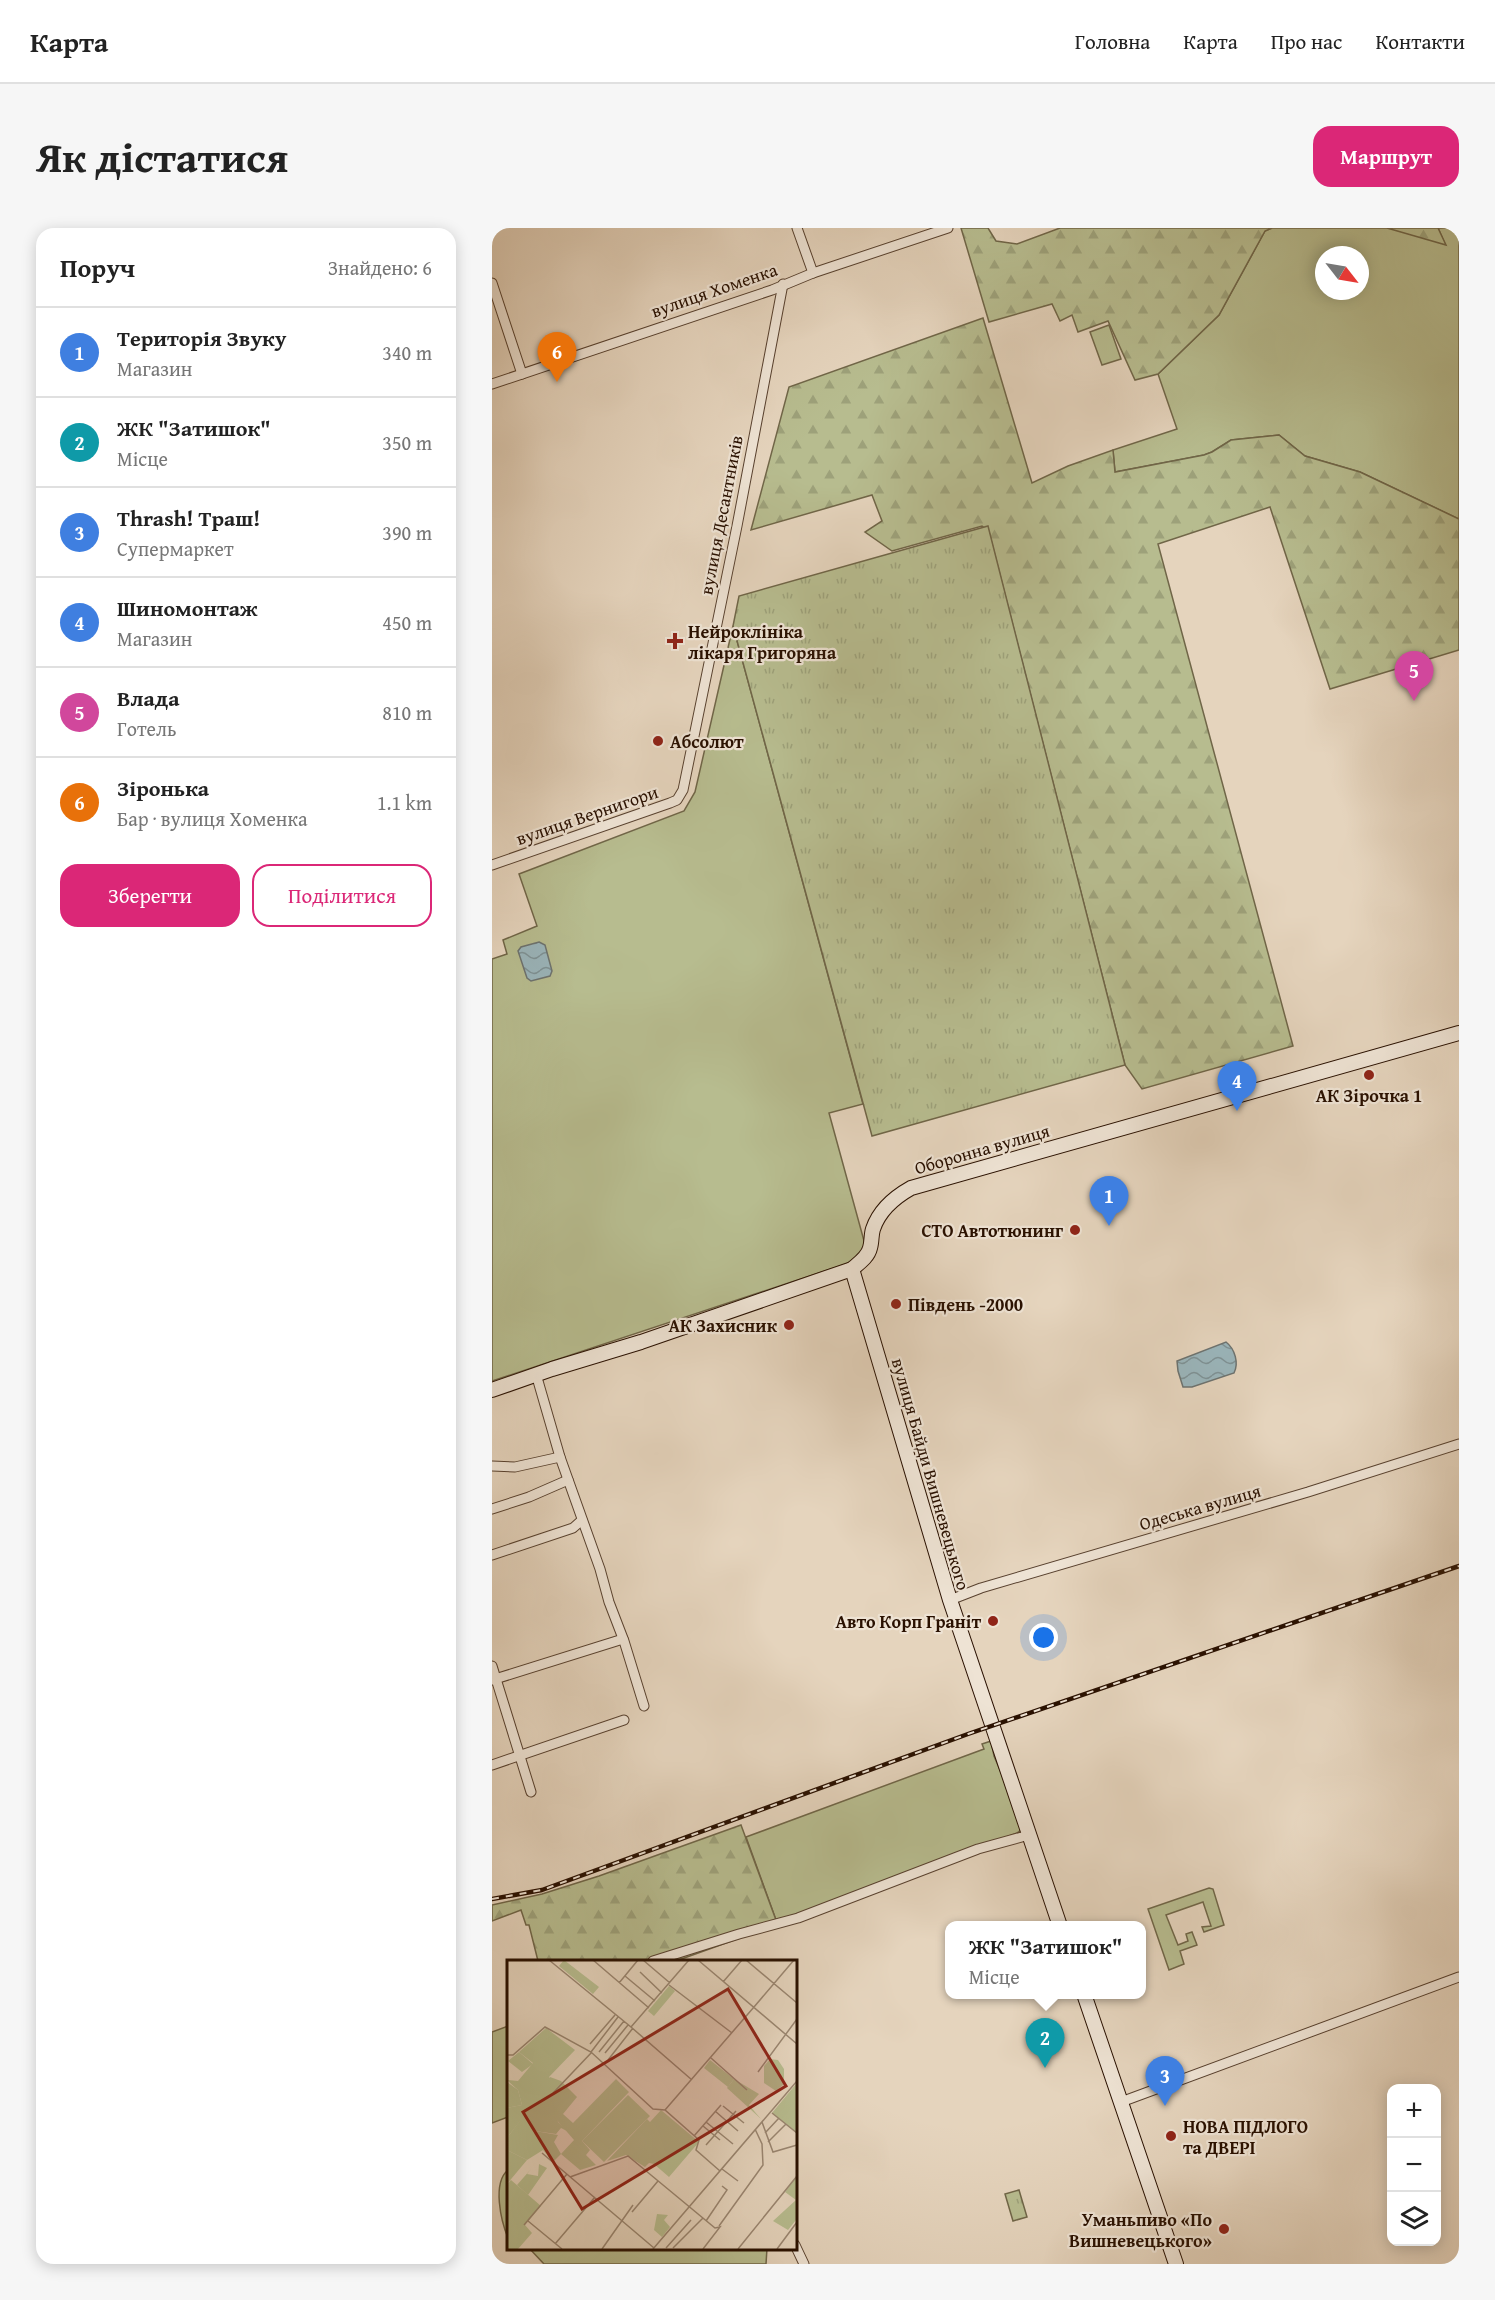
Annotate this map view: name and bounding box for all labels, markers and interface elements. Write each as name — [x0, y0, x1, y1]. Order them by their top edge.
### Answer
text: Карта — [30, 21, 108, 62]
text: Головна — [1075, 26, 1150, 57]
text: Карта — [1183, 26, 1238, 57]
text: Про нас — [1271, 26, 1342, 57]
text: Контакти — [1375, 26, 1465, 57]
text: Як дістатися — [36, 126, 288, 187]
button: Маршрут — [1313, 126, 1459, 187]
north arrow — [1315, 246, 1369, 300]
text: Поруч — [60, 248, 135, 287]
text: Знайдено: 6 — [328, 253, 432, 282]
street label: вулиця Хоменка — [647, 256, 781, 324]
text: Територія Звуку — [117, 322, 286, 354]
pin: 6 — [538, 332, 576, 382]
text: 1 — [74, 338, 85, 367]
text: 340 m — [382, 338, 432, 367]
text: Магазин — [117, 354, 192, 383]
text: ЖК "Затишок" — [117, 412, 271, 444]
text: 2 — [74, 428, 85, 457]
text: 350 m — [382, 428, 432, 457]
street label: вулиця Десантників — [692, 433, 750, 597]
text: Місце — [117, 444, 168, 473]
text: Thrash! Траш! — [117, 502, 260, 534]
text: 3 — [74, 518, 85, 547]
text: 390 m — [382, 518, 432, 547]
text: Супермаркет — [117, 534, 234, 563]
text: Шиномонтаж — [117, 592, 257, 624]
text: 4 — [74, 608, 85, 637]
text: 450 m — [382, 608, 432, 637]
place label: Нейроклініка лікаря Григоряна — [688, 618, 837, 666]
text: Магазин — [117, 624, 192, 653]
marker: Нейроклініка лікаря Григоряна — [666, 632, 684, 650]
pin: 5 — [1394, 652, 1434, 701]
text: Влада — [117, 682, 180, 714]
text: 5 — [74, 698, 85, 727]
text: 810 m — [382, 698, 432, 727]
text: Готель — [117, 714, 176, 743]
place label: Абсолют — [670, 728, 744, 755]
marker: Абсолют — [651, 734, 665, 748]
text: Зіронька — [117, 772, 209, 804]
street label: вулиця Вернигори — [512, 778, 662, 852]
text: 6 — [74, 788, 85, 817]
text: 1.1 km — [377, 788, 432, 817]
text: Бар · вулиця Хоменка — [117, 804, 307, 833]
button: Зберегти — [60, 864, 240, 927]
button: Поділитися — [252, 864, 432, 927]
pin: 4 — [1218, 1062, 1256, 1111]
marker: АК Зірочка 1 — [1362, 1068, 1376, 1082]
place label: АК Зірочка 1 — [1316, 1082, 1422, 1109]
street label: Оборонна вулиця — [911, 1117, 1053, 1181]
pin: 1 — [1090, 1176, 1128, 1226]
place label: СТО Автотюнинг — [921, 1217, 1063, 1244]
marker: СТО Автотюнинг — [1068, 1223, 1082, 1237]
place label: Південь -2000 — [908, 1291, 1023, 1318]
marker: Південь -2000 — [889, 1297, 903, 1311]
place label: АК Захисник — [668, 1312, 778, 1339]
marker: АК Захисник — [782, 1318, 796, 1332]
street label: вулиця Байди Вишневецького — [885, 1355, 977, 1593]
street label: Одеська вулиця — [1136, 1477, 1264, 1537]
place label: Авто Корп Граніт — [835, 1608, 981, 1635]
marker: Авто Корп Граніт — [986, 1614, 1000, 1628]
your location — [1029, 1623, 1058, 1652]
popup — [945, 1921, 1146, 1999]
text: ЖК "Затишок" — [969, 1930, 1122, 1962]
inset map — [507, 1960, 796, 2249]
text: Місце — [969, 1962, 1020, 1991]
pin: 2 — [1026, 2018, 1064, 2068]
pin: 3 — [1146, 2056, 1184, 2106]
map controls — [1387, 2084, 1441, 2246]
button: + — [1387, 2084, 1441, 2138]
place label: НОВА ПІДЛОГО та ДВЕРІ — [1183, 2113, 1308, 2161]
marker: НОВА ПІДЛОГО та ДВЕРІ — [1164, 2129, 1178, 2143]
button: − — [1387, 2138, 1441, 2192]
button: layers — [1387, 2192, 1441, 2246]
place label: Уманьпиво «По Вишневецького» — [1069, 2206, 1212, 2254]
marker: Уманьпиво «По Вишневецького» — [1217, 2222, 1231, 2236]

